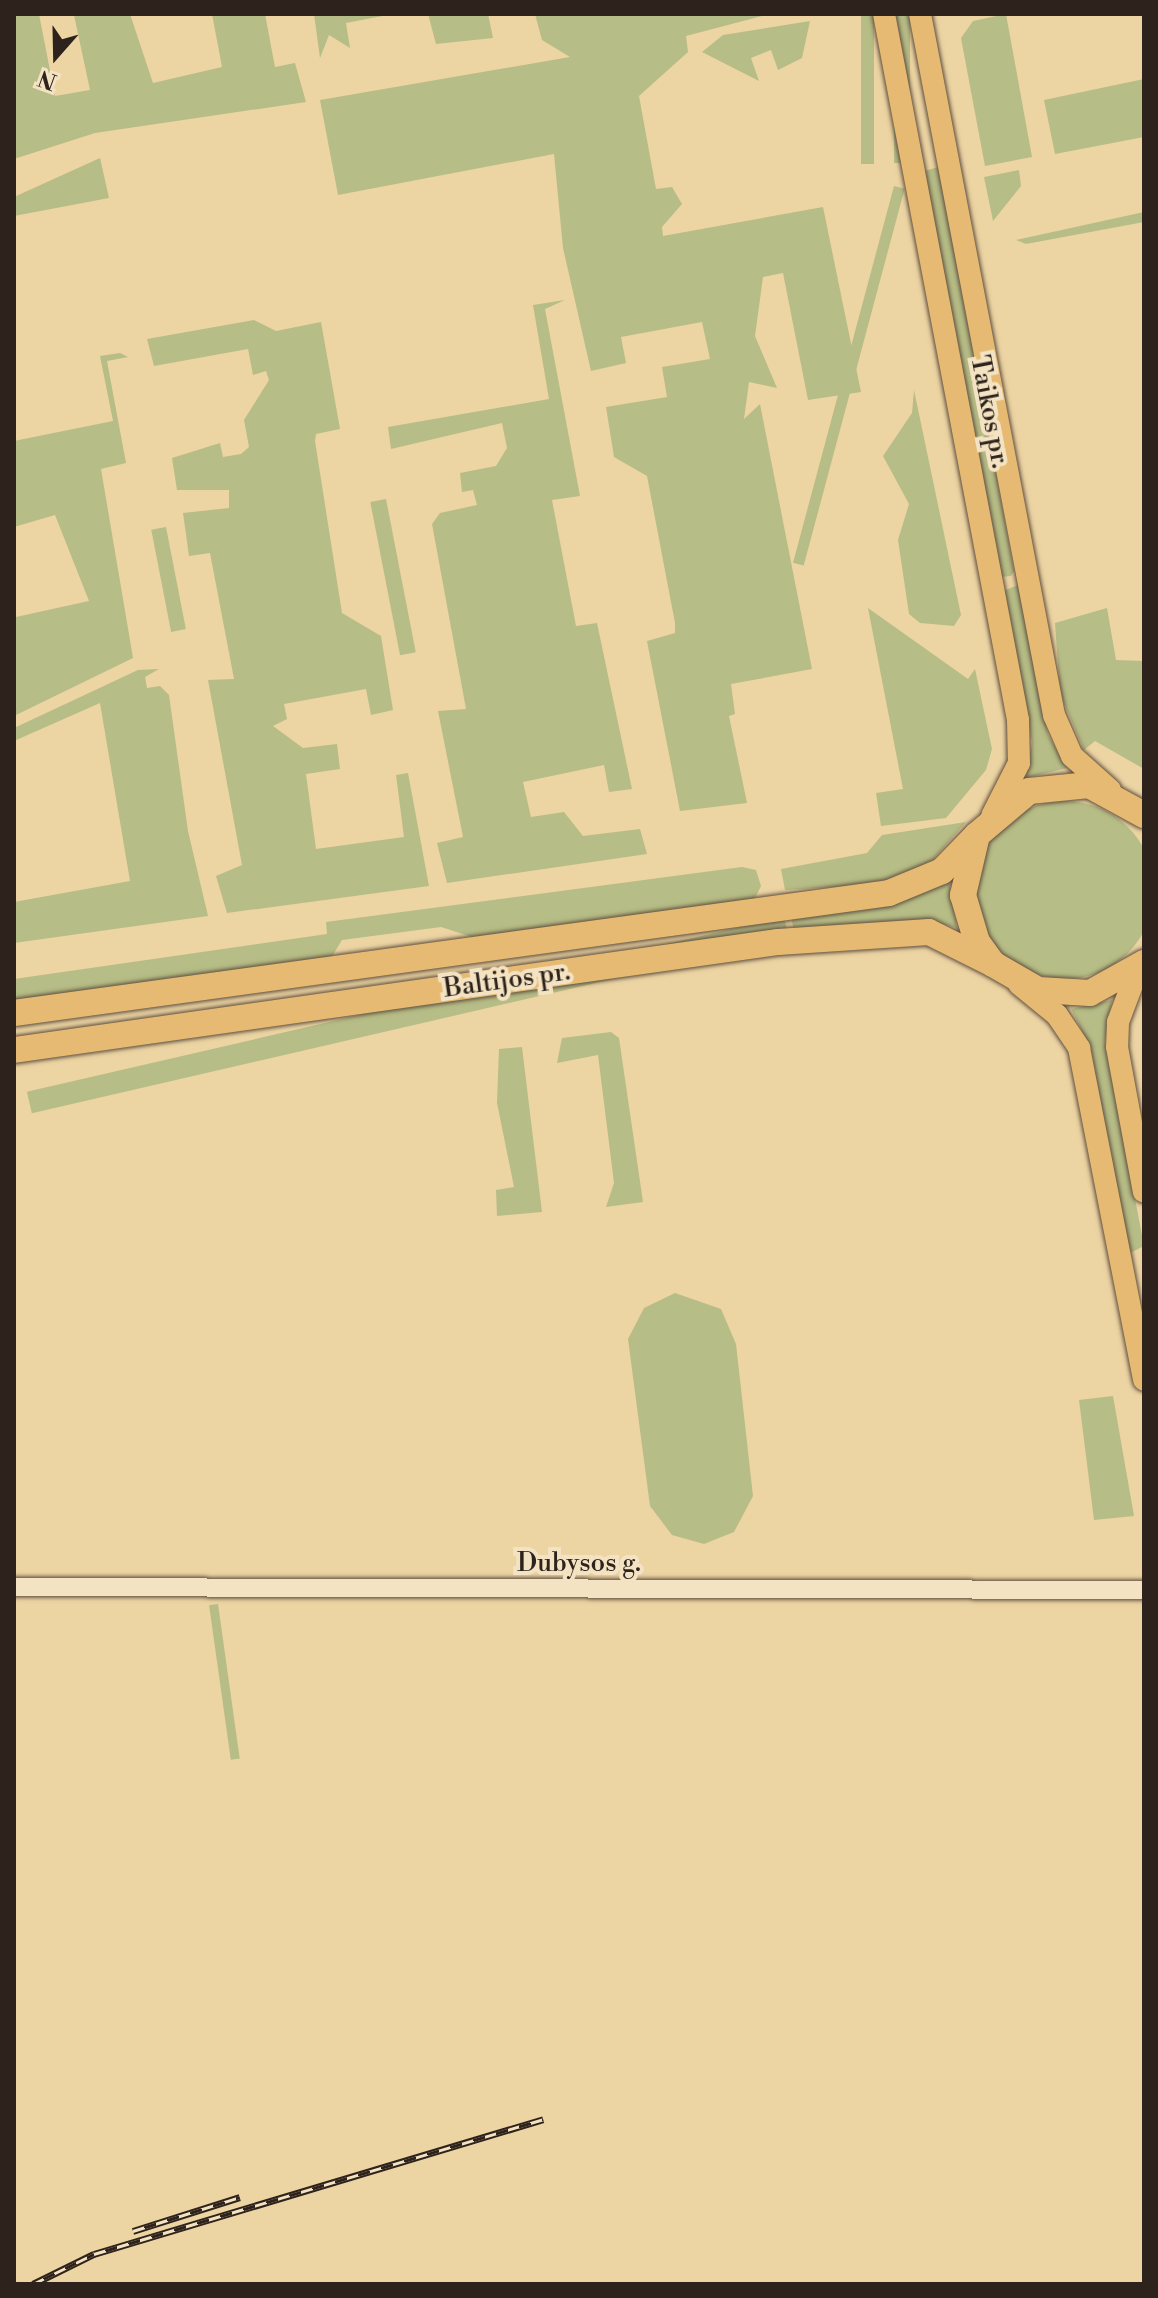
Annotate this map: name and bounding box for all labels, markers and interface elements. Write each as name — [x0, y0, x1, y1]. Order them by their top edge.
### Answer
north arrow — [16, 16, 96, 96]
text: N — [35, 63, 60, 95]
street label: Taikos pr. — [963, 353, 1015, 471]
street label: Baltijos pr. — [442, 957, 572, 1005]
street label: Dubysos g. — [517, 1548, 641, 1580]

